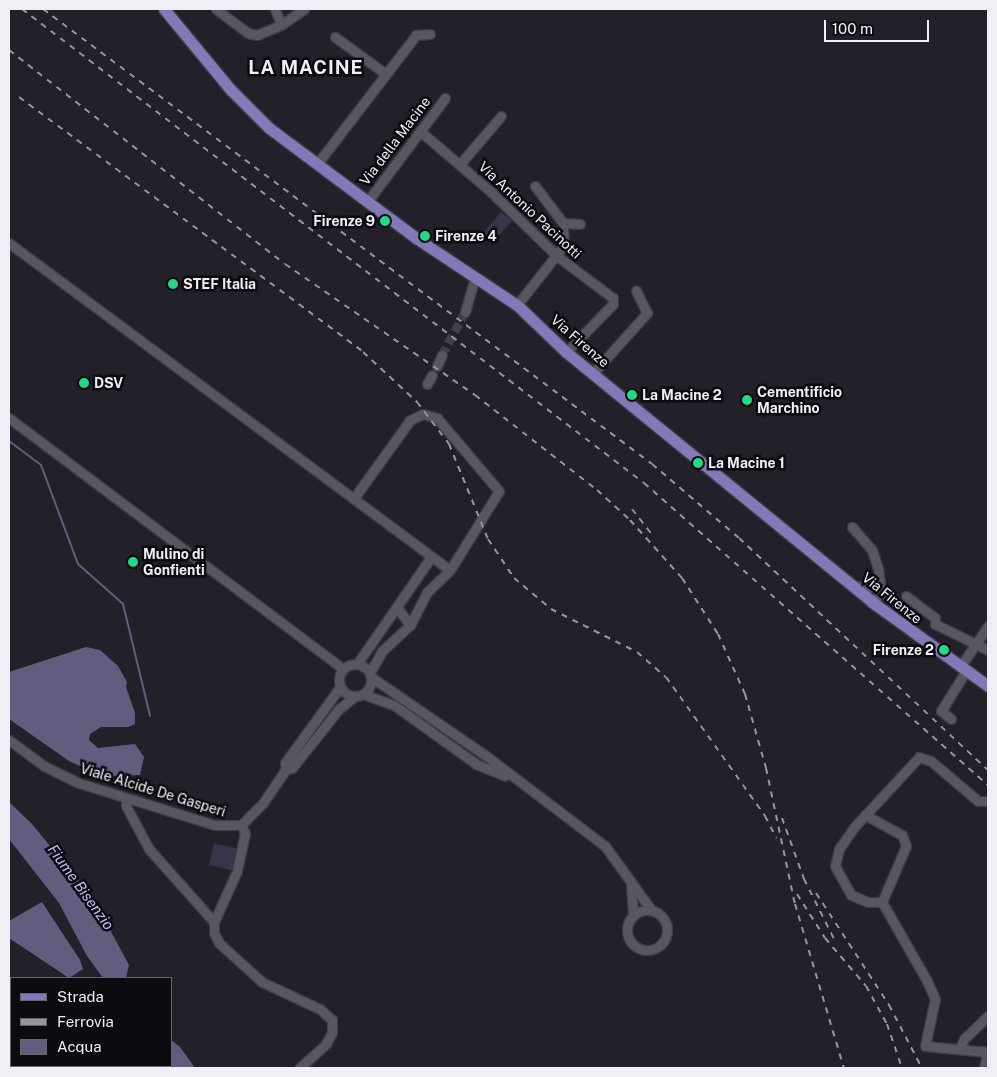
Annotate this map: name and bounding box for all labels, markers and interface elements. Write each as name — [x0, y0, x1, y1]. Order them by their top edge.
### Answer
scale bar — [827, 10, 932, 42]
text: 100 m — [832, 20, 873, 37]
district label: LA MACINE — [247, 57, 365, 79]
street label: Via della Macine — [356, 93, 434, 189]
street label: Via Antonio Pacinotti — [475, 158, 585, 262]
place label: Firenze 9 — [313, 213, 375, 229]
marker: Firenze 9 — [379, 215, 391, 227]
place label: Firenze 4 — [435, 228, 497, 244]
marker: Firenze 4 — [419, 230, 431, 242]
place label: STEF Italia — [183, 276, 256, 292]
marker: STEF Italia — [167, 278, 179, 290]
street label: Via Firenze — [547, 311, 613, 371]
place label: DSV — [94, 375, 123, 391]
marker: DSV — [78, 377, 90, 389]
place label: Cementificio Marchino — [757, 384, 842, 417]
place label: La Macine 2 — [642, 387, 722, 403]
marker: La Macine 2 — [626, 389, 638, 401]
marker: Cementificio Marchino — [741, 394, 753, 406]
place label: La Macine 1 — [708, 455, 785, 471]
marker: La Macine 1 — [692, 457, 704, 469]
place label: Mulino di Gonfienti — [143, 546, 205, 578]
marker: Mulino di Gonfienti — [127, 556, 139, 568]
street label: Via Firenze — [859, 569, 925, 627]
place label: Firenze 2 — [873, 642, 934, 658]
marker: Firenze 2 — [938, 644, 950, 656]
street label: Viale Alcide De Gasperi — [78, 760, 228, 820]
water label: Fiume Bisenzio — [44, 841, 118, 933]
legend — [10, 977, 172, 1067]
text: Strada — [57, 988, 104, 1005]
text: Ferrovia — [57, 1013, 114, 1030]
text: Acqua — [57, 1038, 102, 1055]

